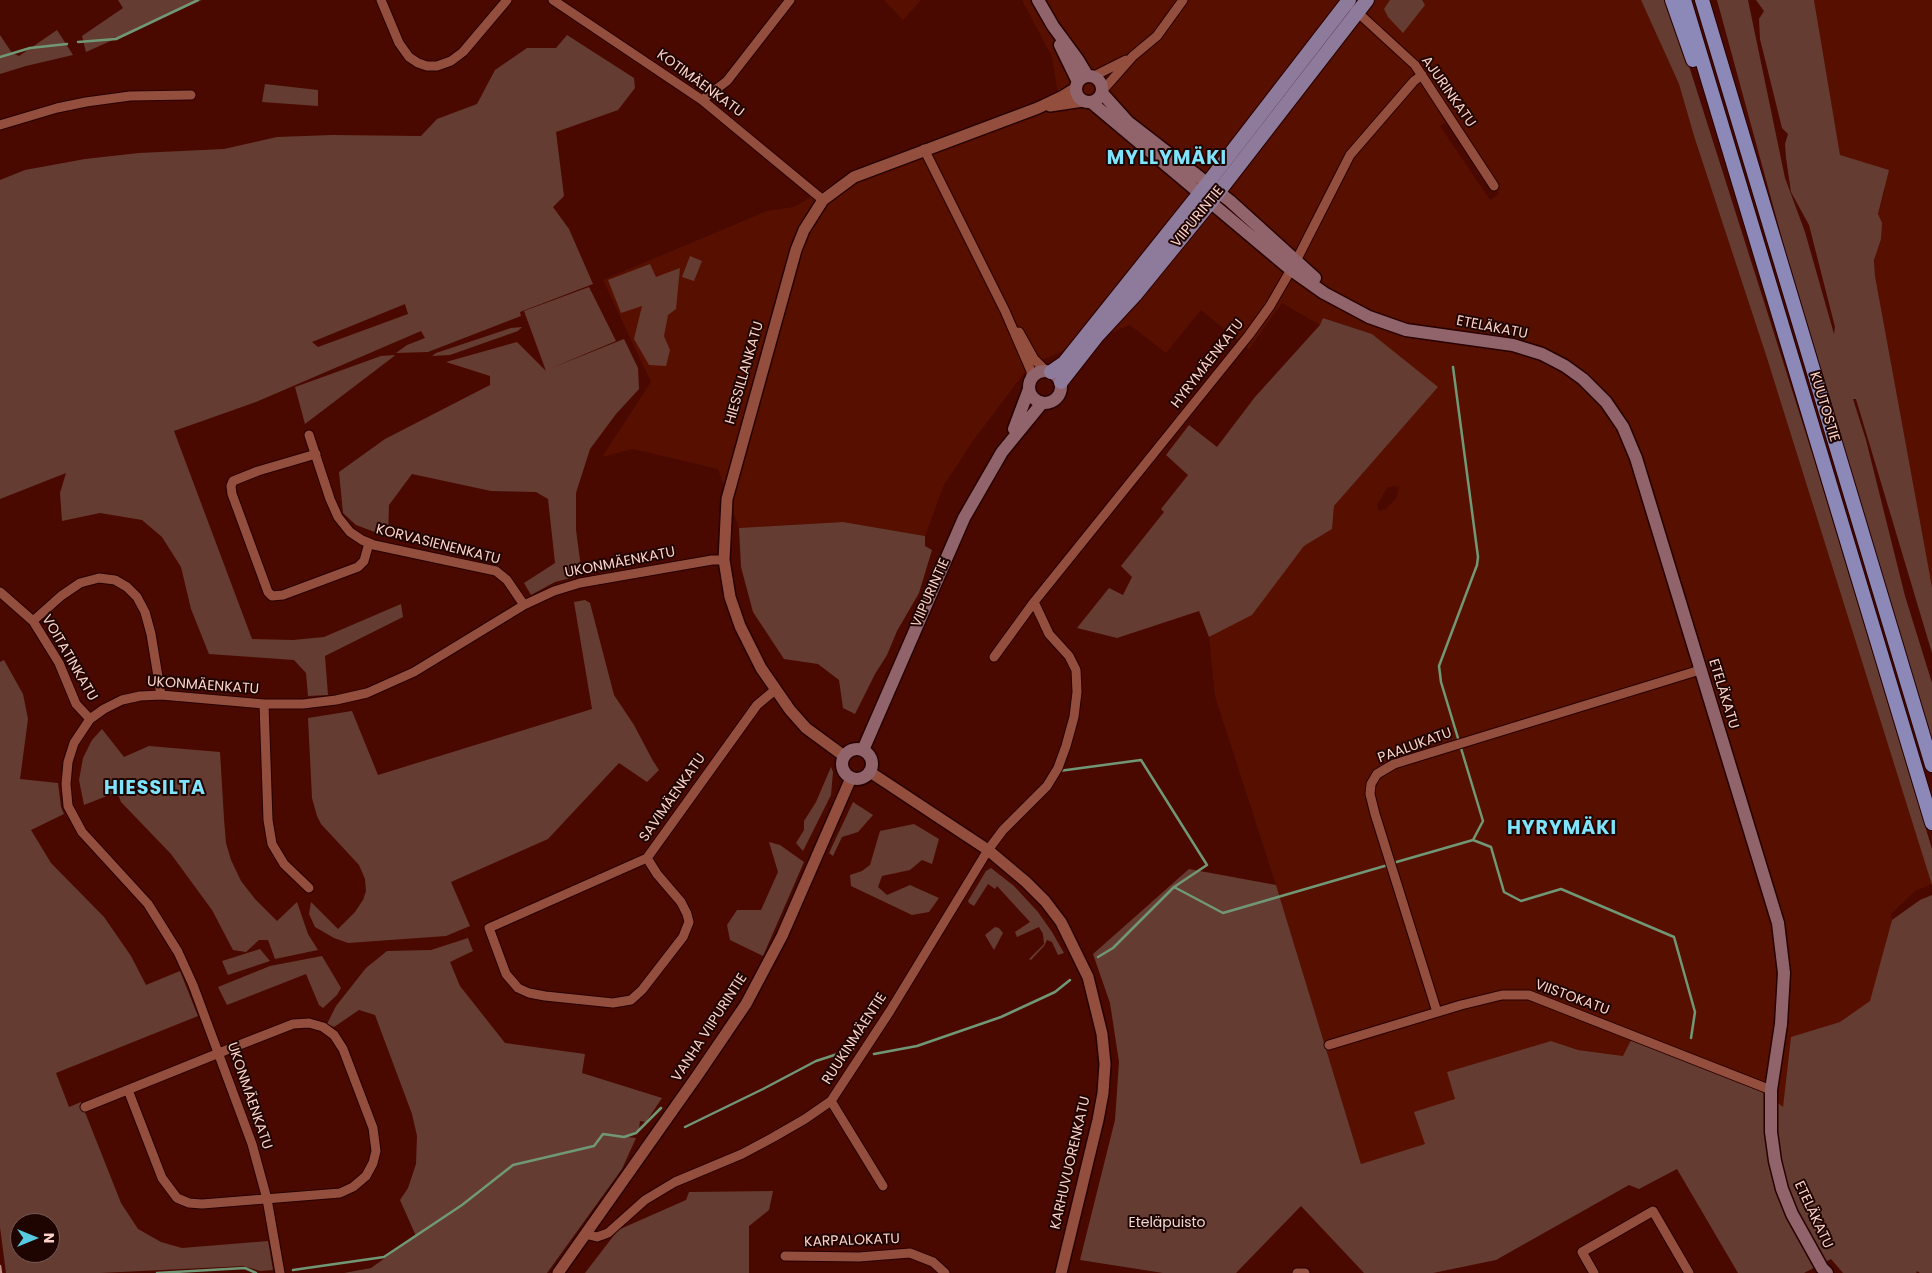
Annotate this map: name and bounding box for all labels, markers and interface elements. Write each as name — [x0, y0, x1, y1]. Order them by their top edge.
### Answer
street label: KOTIMÄENKATU — [653, 47, 747, 121]
street label: AJURINKATU — [1417, 53, 1479, 131]
district label: MYLLYMÄKI — [1106, 148, 1228, 170]
street label: VIIPURINTIE — [1168, 183, 1228, 251]
street label: ETELÄKATU — [1455, 313, 1529, 343]
street label: HYRYMÄENKATU — [1168, 316, 1248, 412]
street label: HIESSILLANKATU — [722, 320, 768, 426]
street label: KUUTOSTIE — [1805, 370, 1843, 444]
street label: KORVASIENENKATU — [374, 521, 502, 569]
street label: UKONMÄENKATU — [563, 544, 677, 582]
street label: VIIPURINTIE — [908, 556, 954, 630]
street label: VOITATINKATU — [38, 612, 100, 704]
street label: ETELÄKATU — [1704, 657, 1742, 731]
street label: UKONMÄENKATU — [147, 674, 259, 698]
street label: PAALUKATU — [1376, 725, 1454, 767]
street label: SAVIMÄENKATU — [636, 751, 710, 845]
district label: HIESSILTA — [103, 778, 207, 800]
district label: HYRYMÄKI — [1506, 818, 1618, 840]
street label: VANHA VIIPURINTIE — [669, 971, 751, 1085]
street label: VIISTOKATU — [1532, 977, 1612, 1019]
street label: RUUKINMÄENTIE — [819, 990, 891, 1088]
street label: UKONMÄENKATU — [223, 1040, 275, 1152]
street label: KARHUVUORENKATU — [1048, 1095, 1094, 1231]
street label: ETELÄKATU — [1790, 1179, 1836, 1251]
north arrow — [10, 1213, 60, 1263]
park label: Eteläpuisto — [1128, 1215, 1206, 1231]
street label: KARPALOKATU — [804, 1231, 900, 1251]
text: N — [39, 1233, 59, 1243]

